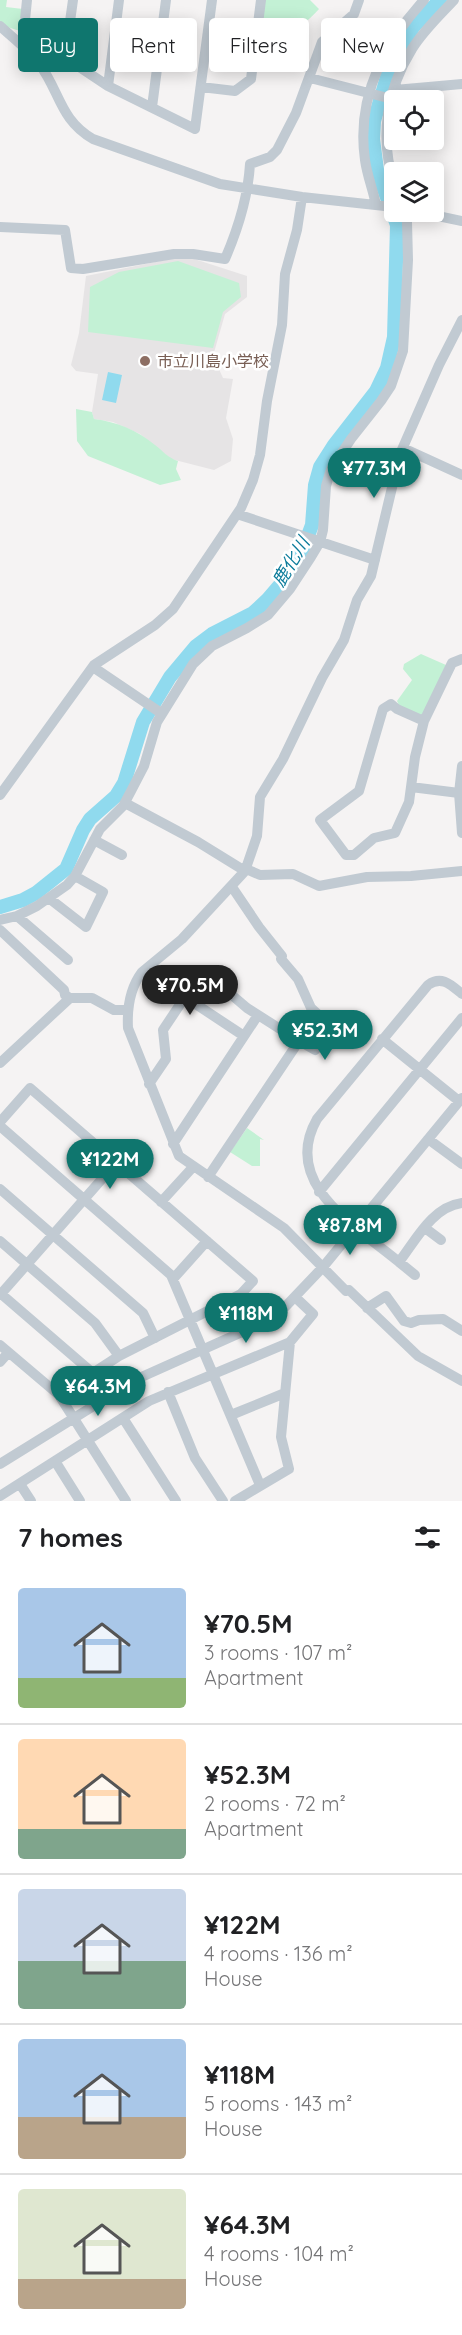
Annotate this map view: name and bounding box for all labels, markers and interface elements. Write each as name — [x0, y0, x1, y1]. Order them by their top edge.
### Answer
chip: Buy — [18, 18, 98, 72]
chip: Rent — [110, 18, 197, 72]
chip: Filters — [209, 18, 309, 72]
chip: New — [321, 18, 406, 72]
map controls — [384, 90, 444, 222]
button: locate — [384, 90, 444, 150]
button: layers — [384, 162, 444, 222]
place label: 市立川島小学校 — [157, 351, 269, 371]
marker: 市立川島小学校 — [138, 354, 152, 368]
pin: ¥77.3M — [325, 448, 423, 499]
text: ¥77.3M — [342, 455, 406, 480]
water label: 鹿化川 — [267, 531, 315, 591]
pin: ¥70.5M — [141, 965, 239, 1016]
text: ¥70.5M — [156, 972, 224, 997]
pin: ¥52.3M — [276, 1010, 374, 1061]
text: ¥52.3M — [292, 1017, 358, 1042]
pin: ¥122M — [68, 1139, 152, 1190]
text: ¥122M — [81, 1146, 139, 1171]
pin: ¥87.8M — [301, 1205, 399, 1256]
text: ¥87.8M — [318, 1212, 382, 1237]
pin: ¥118M — [204, 1293, 288, 1344]
text: ¥118M — [219, 1300, 273, 1325]
pin: ¥64.3M — [49, 1366, 147, 1417]
text: ¥64.3M — [65, 1373, 131, 1398]
text: 7 homes — [18, 1521, 123, 1554]
icon: filters — [411, 1521, 444, 1554]
text: ¥70.5M — [204, 1607, 292, 1640]
icon: home — [66, 1612, 138, 1684]
text: 3 rooms · 107 m² — [204, 1640, 352, 1665]
text: Apartment — [204, 1665, 304, 1690]
text: ¥52.3M — [204, 1758, 291, 1791]
icon: home — [66, 1763, 138, 1835]
text: 2 rooms · 72 m² — [204, 1791, 346, 1816]
text: Apartment — [204, 1816, 304, 1841]
text: ¥122M — [204, 1908, 281, 1941]
icon: home — [66, 1913, 138, 1985]
text: 4 rooms · 136 m² — [204, 1941, 353, 1966]
text: House — [204, 1966, 263, 1991]
text: ¥118M — [204, 2058, 275, 2091]
icon: home — [66, 2063, 138, 2135]
text: 5 rooms · 143 m² — [204, 2091, 352, 2116]
text: House — [204, 2116, 263, 2141]
text: ¥64.3M — [204, 2208, 291, 2241]
icon: home — [66, 2213, 138, 2285]
text: 4 rooms · 104 m² — [204, 2241, 354, 2266]
text: House — [204, 2266, 263, 2291]

